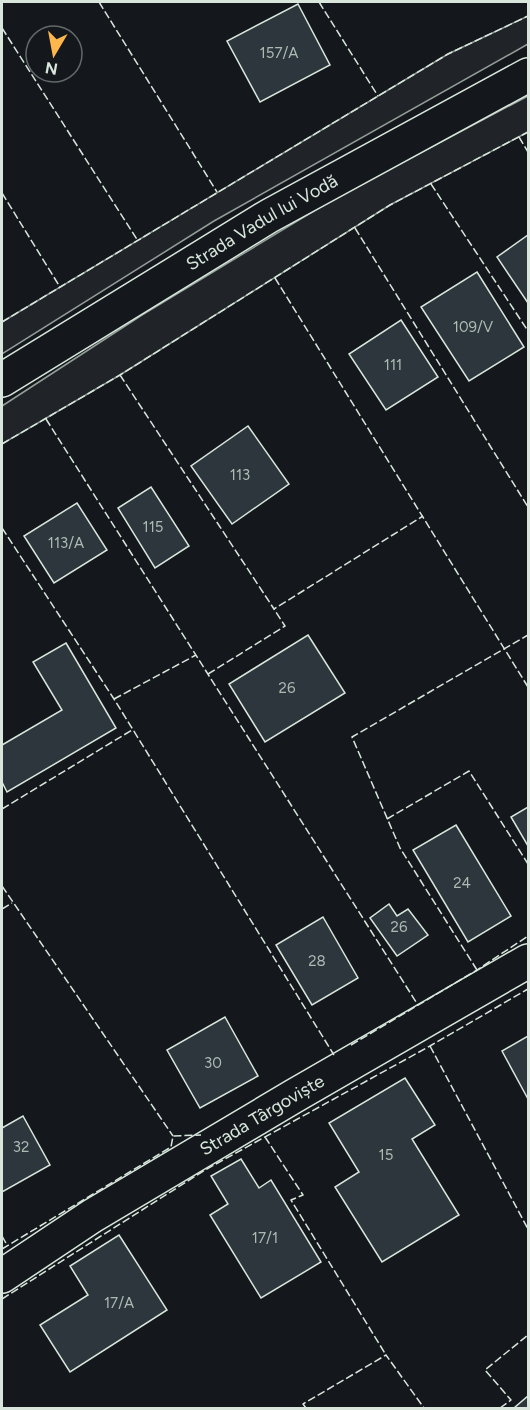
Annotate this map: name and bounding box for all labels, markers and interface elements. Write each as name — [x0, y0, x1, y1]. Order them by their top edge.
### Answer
north arrow — [24, 24, 84, 84]
house number: 157/A — [260, 44, 298, 62]
text: N — [44, 58, 59, 79]
street label: Strada Vadul lui Vodă — [182, 170, 342, 275]
house number: 109/V — [453, 318, 494, 336]
house number: 111 — [384, 356, 402, 374]
house number: 113 — [230, 466, 250, 484]
house number: 115 — [142, 518, 164, 536]
house number: 113/A — [48, 534, 84, 552]
house number: 26 — [279, 679, 296, 697]
house number: 24 — [453, 874, 471, 892]
house number: 26 — [391, 918, 408, 936]
house number: 28 — [308, 952, 326, 970]
house number: 30 — [204, 1054, 222, 1072]
street label: Strada Târgoviște — [196, 1070, 328, 1160]
house number: 32 — [13, 1138, 29, 1156]
house number: 15 — [379, 1146, 393, 1164]
house number: 17/1 — [252, 1229, 278, 1247]
house number: 17/A — [104, 1294, 134, 1312]

